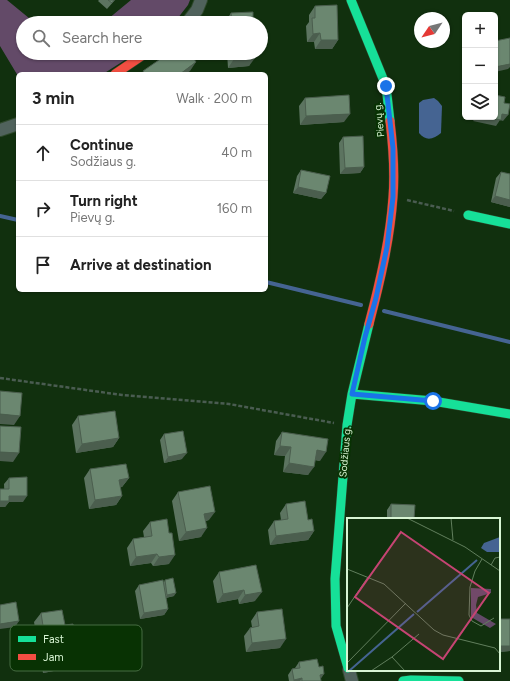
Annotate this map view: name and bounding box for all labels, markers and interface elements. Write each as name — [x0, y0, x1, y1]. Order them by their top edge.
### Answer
north arrow — [414, 12, 450, 48]
map controls — [462, 12, 498, 120]
button: + — [462, 12, 498, 48]
search box — [16, 16, 268, 60]
icon: search — [30, 27, 52, 49]
text: Search here — [62, 29, 142, 47]
button: − — [462, 48, 498, 84]
route end — [377, 77, 395, 95]
button: layers — [462, 84, 498, 120]
text: 3 min — [32, 88, 74, 108]
text: Walk · 200 m — [176, 91, 252, 106]
street label: Pievų g. — [371, 102, 387, 138]
text: Continue — [70, 136, 133, 154]
icon: ahead — [32, 142, 54, 164]
text: 40 m — [221, 145, 252, 160]
text: Sodžiaus g. — [70, 154, 136, 169]
text: Turn right — [70, 192, 138, 210]
icon: right — [32, 198, 54, 220]
text: 160 m — [217, 201, 252, 216]
text: Pievų g. — [70, 210, 115, 225]
icon: arrive — [32, 254, 54, 276]
text: Arrive at destination — [70, 256, 211, 274]
route start — [424, 392, 442, 410]
street label: Sodžiaus g. — [336, 426, 354, 478]
inset map — [347, 518, 500, 671]
legend — [10, 625, 142, 671]
text: Fast — [43, 633, 64, 646]
text: Jam — [43, 651, 64, 664]

